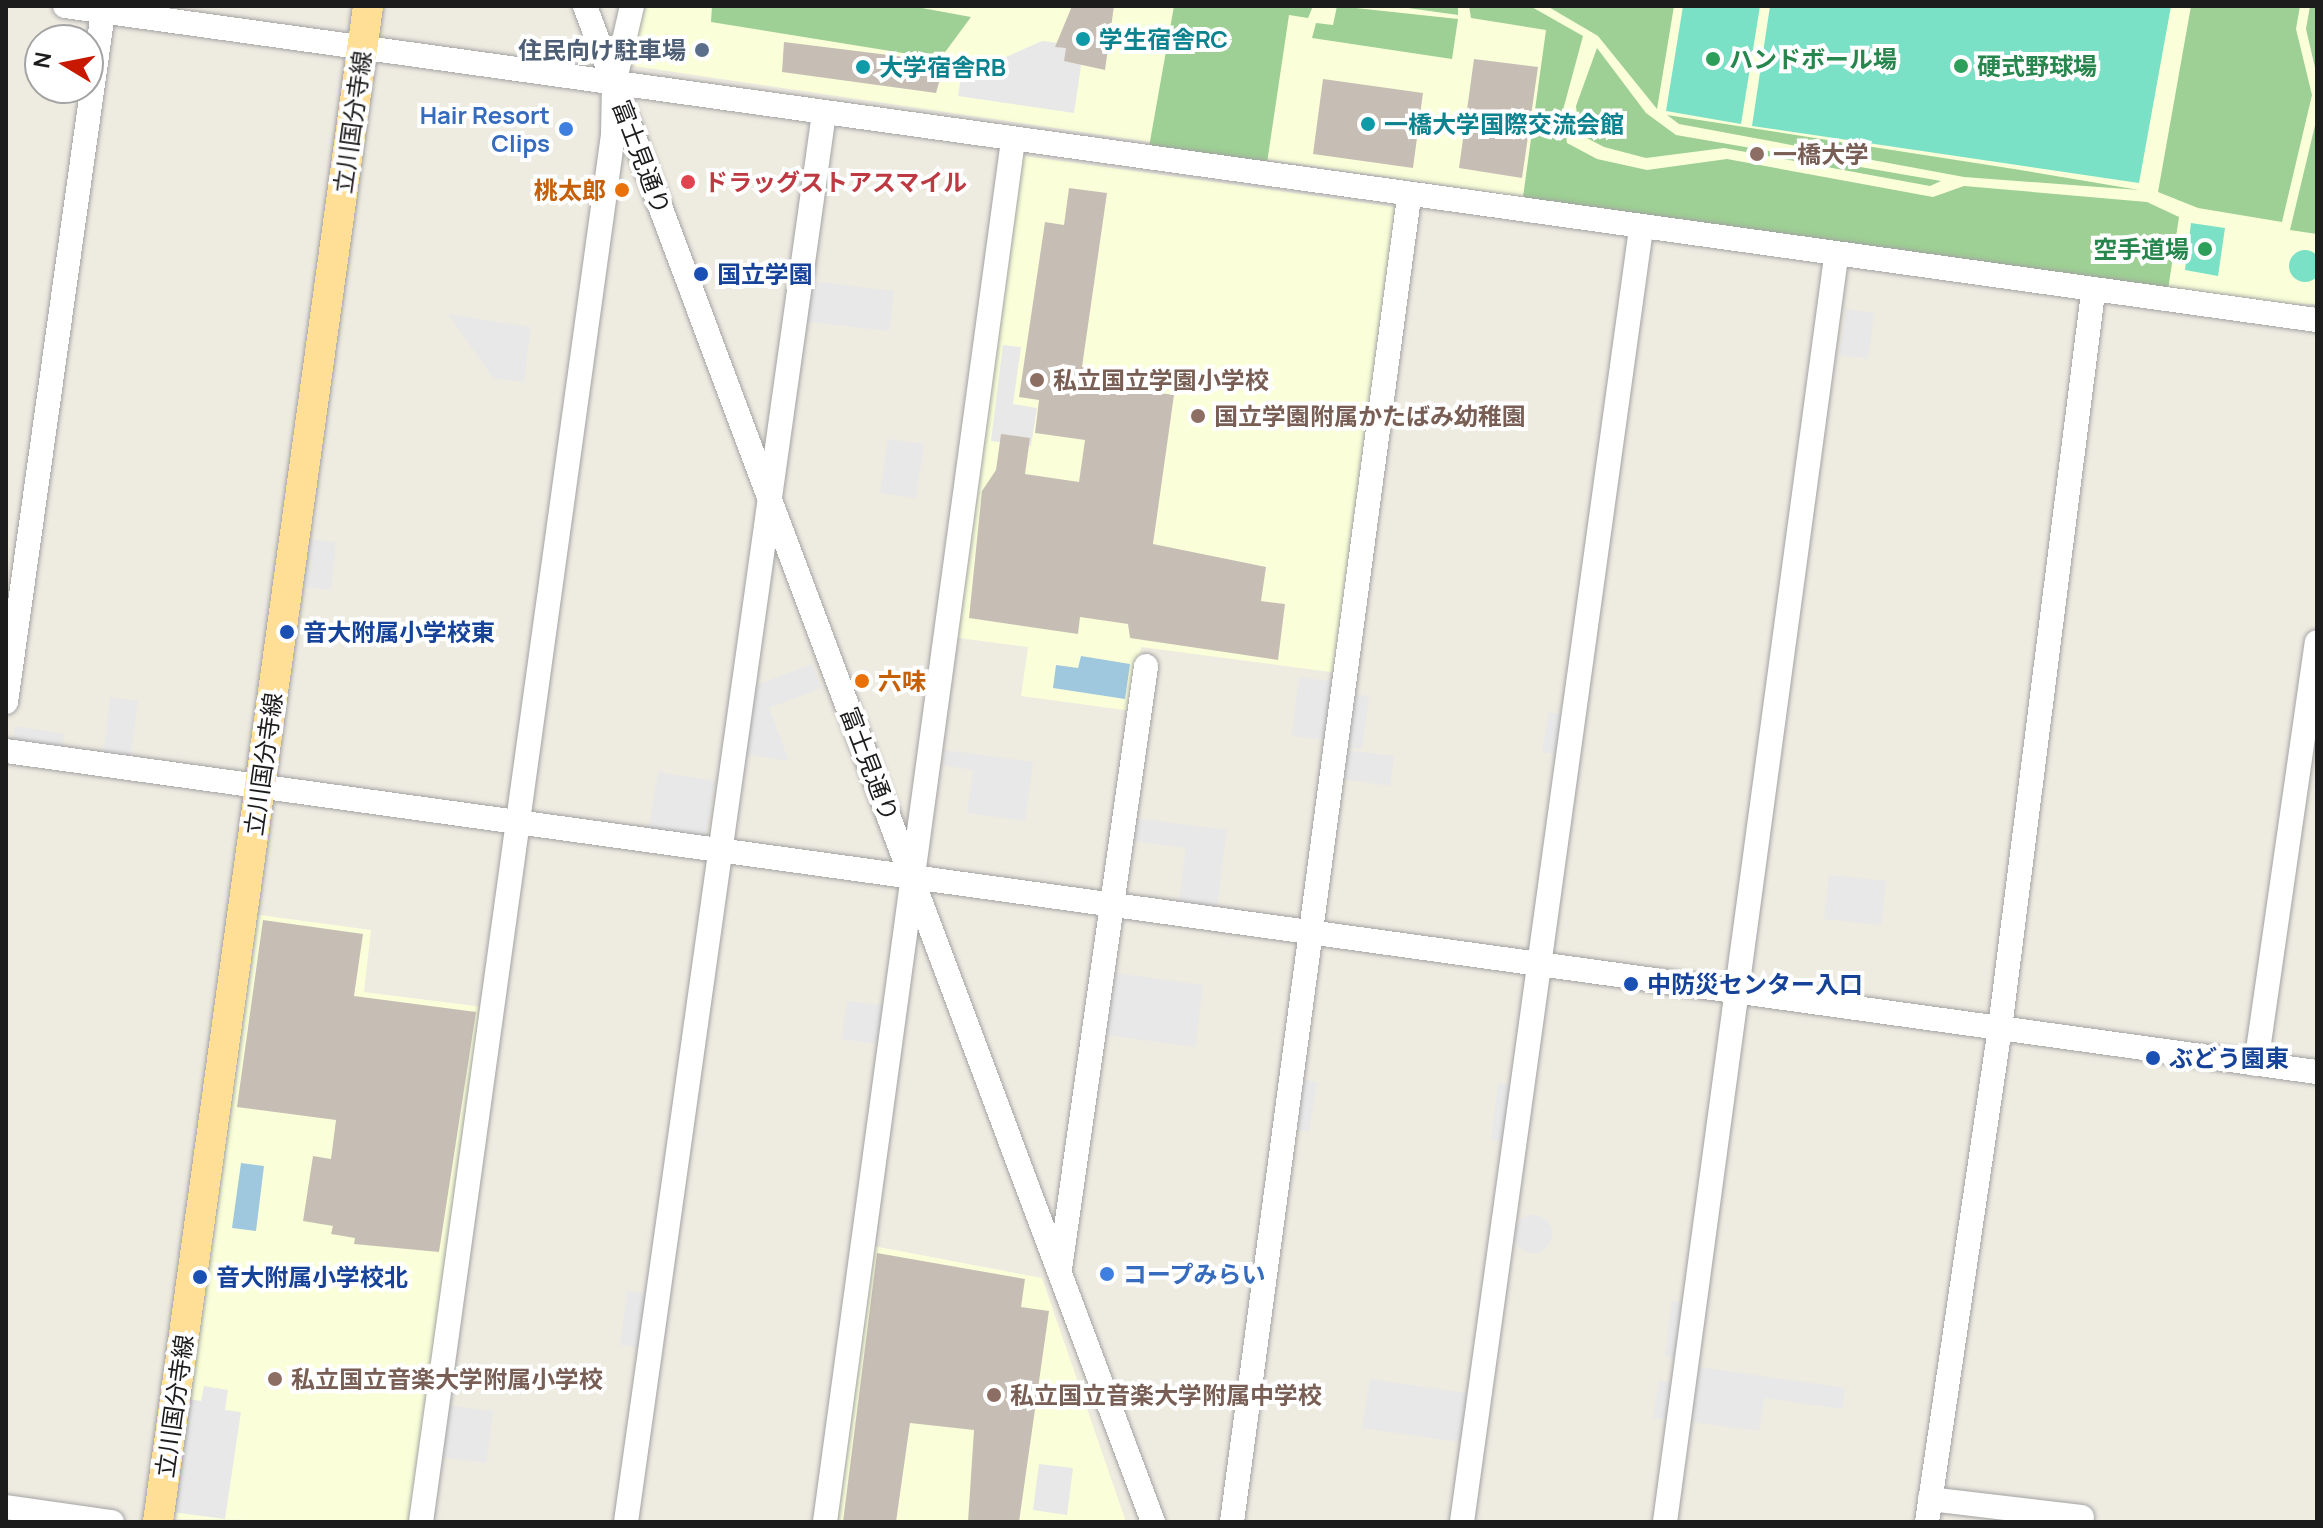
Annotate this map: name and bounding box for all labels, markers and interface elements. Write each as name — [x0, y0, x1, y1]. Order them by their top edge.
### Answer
north arrow — [24, 24, 104, 104]
place label: 学生宿舎RC — [1099, 25, 1228, 53]
marker: 学生宿舎RC — [1074, 30, 1092, 48]
place label: 住民向け駐車場 — [518, 36, 686, 64]
marker: 住民向け駐車場 — [693, 41, 711, 59]
place label: ハンドボール場 — [1729, 45, 1897, 73]
street label: 立川国分寺線 — [328, 49, 376, 195]
text: N — [26, 50, 58, 71]
marker: ハンドボール場 — [1704, 50, 1722, 68]
place label: 硬式野球場 — [1977, 52, 2097, 80]
place label: 大学宿舎RB — [879, 53, 1006, 81]
marker: 硬式野球場 — [1952, 57, 1970, 75]
marker: 大学宿舎RB — [854, 58, 872, 76]
street label: 富士見通り — [607, 96, 677, 218]
place label: Hair Resort Clips — [420, 101, 550, 157]
place label: 一橋大学国際交流会館 — [1384, 110, 1624, 138]
marker: 一橋大学国際交流会館 — [1359, 115, 1377, 133]
marker: Hair Resort Clips — [557, 120, 575, 138]
place label: 一橋大学 — [1773, 140, 1869, 168]
marker: 一橋大学 — [1748, 145, 1766, 163]
place label: ドラッグストアスマイル — [704, 168, 968, 196]
marker: ドラッグストアスマイル — [679, 173, 697, 191]
place label: 桃太郎 — [534, 176, 606, 204]
marker: 桃太郎 — [613, 181, 631, 199]
place label: 空手道場 — [2093, 235, 2189, 263]
marker: 空手道場 — [2196, 240, 2214, 258]
place label: 国立学園 — [717, 260, 813, 288]
marker: 国立学園 — [692, 265, 710, 283]
place label: 私立国立学園小学校 — [1053, 366, 1269, 394]
marker: 私立国立学園小学校 — [1028, 371, 1046, 389]
place label: 国立学園附属かたばみ幼稚園 — [1214, 402, 1526, 430]
marker: 国立学園附属かたばみ幼稚園 — [1189, 407, 1207, 425]
place label: 音大附属小学校東 — [303, 618, 495, 646]
marker: 音大附属小学校東 — [278, 623, 296, 641]
place label: 六味 — [878, 667, 926, 695]
marker: 六味 — [853, 672, 871, 690]
street label: 立川国分寺線 — [239, 691, 287, 837]
street label: 富士見通り — [835, 703, 905, 825]
place label: 中防災センター入口 — [1647, 970, 1863, 998]
marker: 中防災センター入口 — [1622, 975, 1640, 993]
place label: ぶどう園東 — [2169, 1044, 2289, 1072]
marker: ぶどう園東 — [2144, 1049, 2162, 1067]
place label: コープみらい — [1123, 1260, 1267, 1288]
place label: 音大附属小学校北 — [216, 1263, 408, 1291]
marker: コープみらい — [1098, 1265, 1116, 1283]
marker: 音大附属小学校北 — [191, 1268, 209, 1286]
street label: 立川国分寺線 — [150, 1333, 198, 1479]
place label: 私立国立音楽大学附属小学校 — [291, 1365, 603, 1393]
marker: 私立国立音楽大学附属小学校 — [266, 1370, 284, 1388]
place label: 私立国立音楽大学附属中学校 — [1010, 1381, 1322, 1409]
marker: 私立国立音楽大学附属中学校 — [985, 1386, 1003, 1404]

